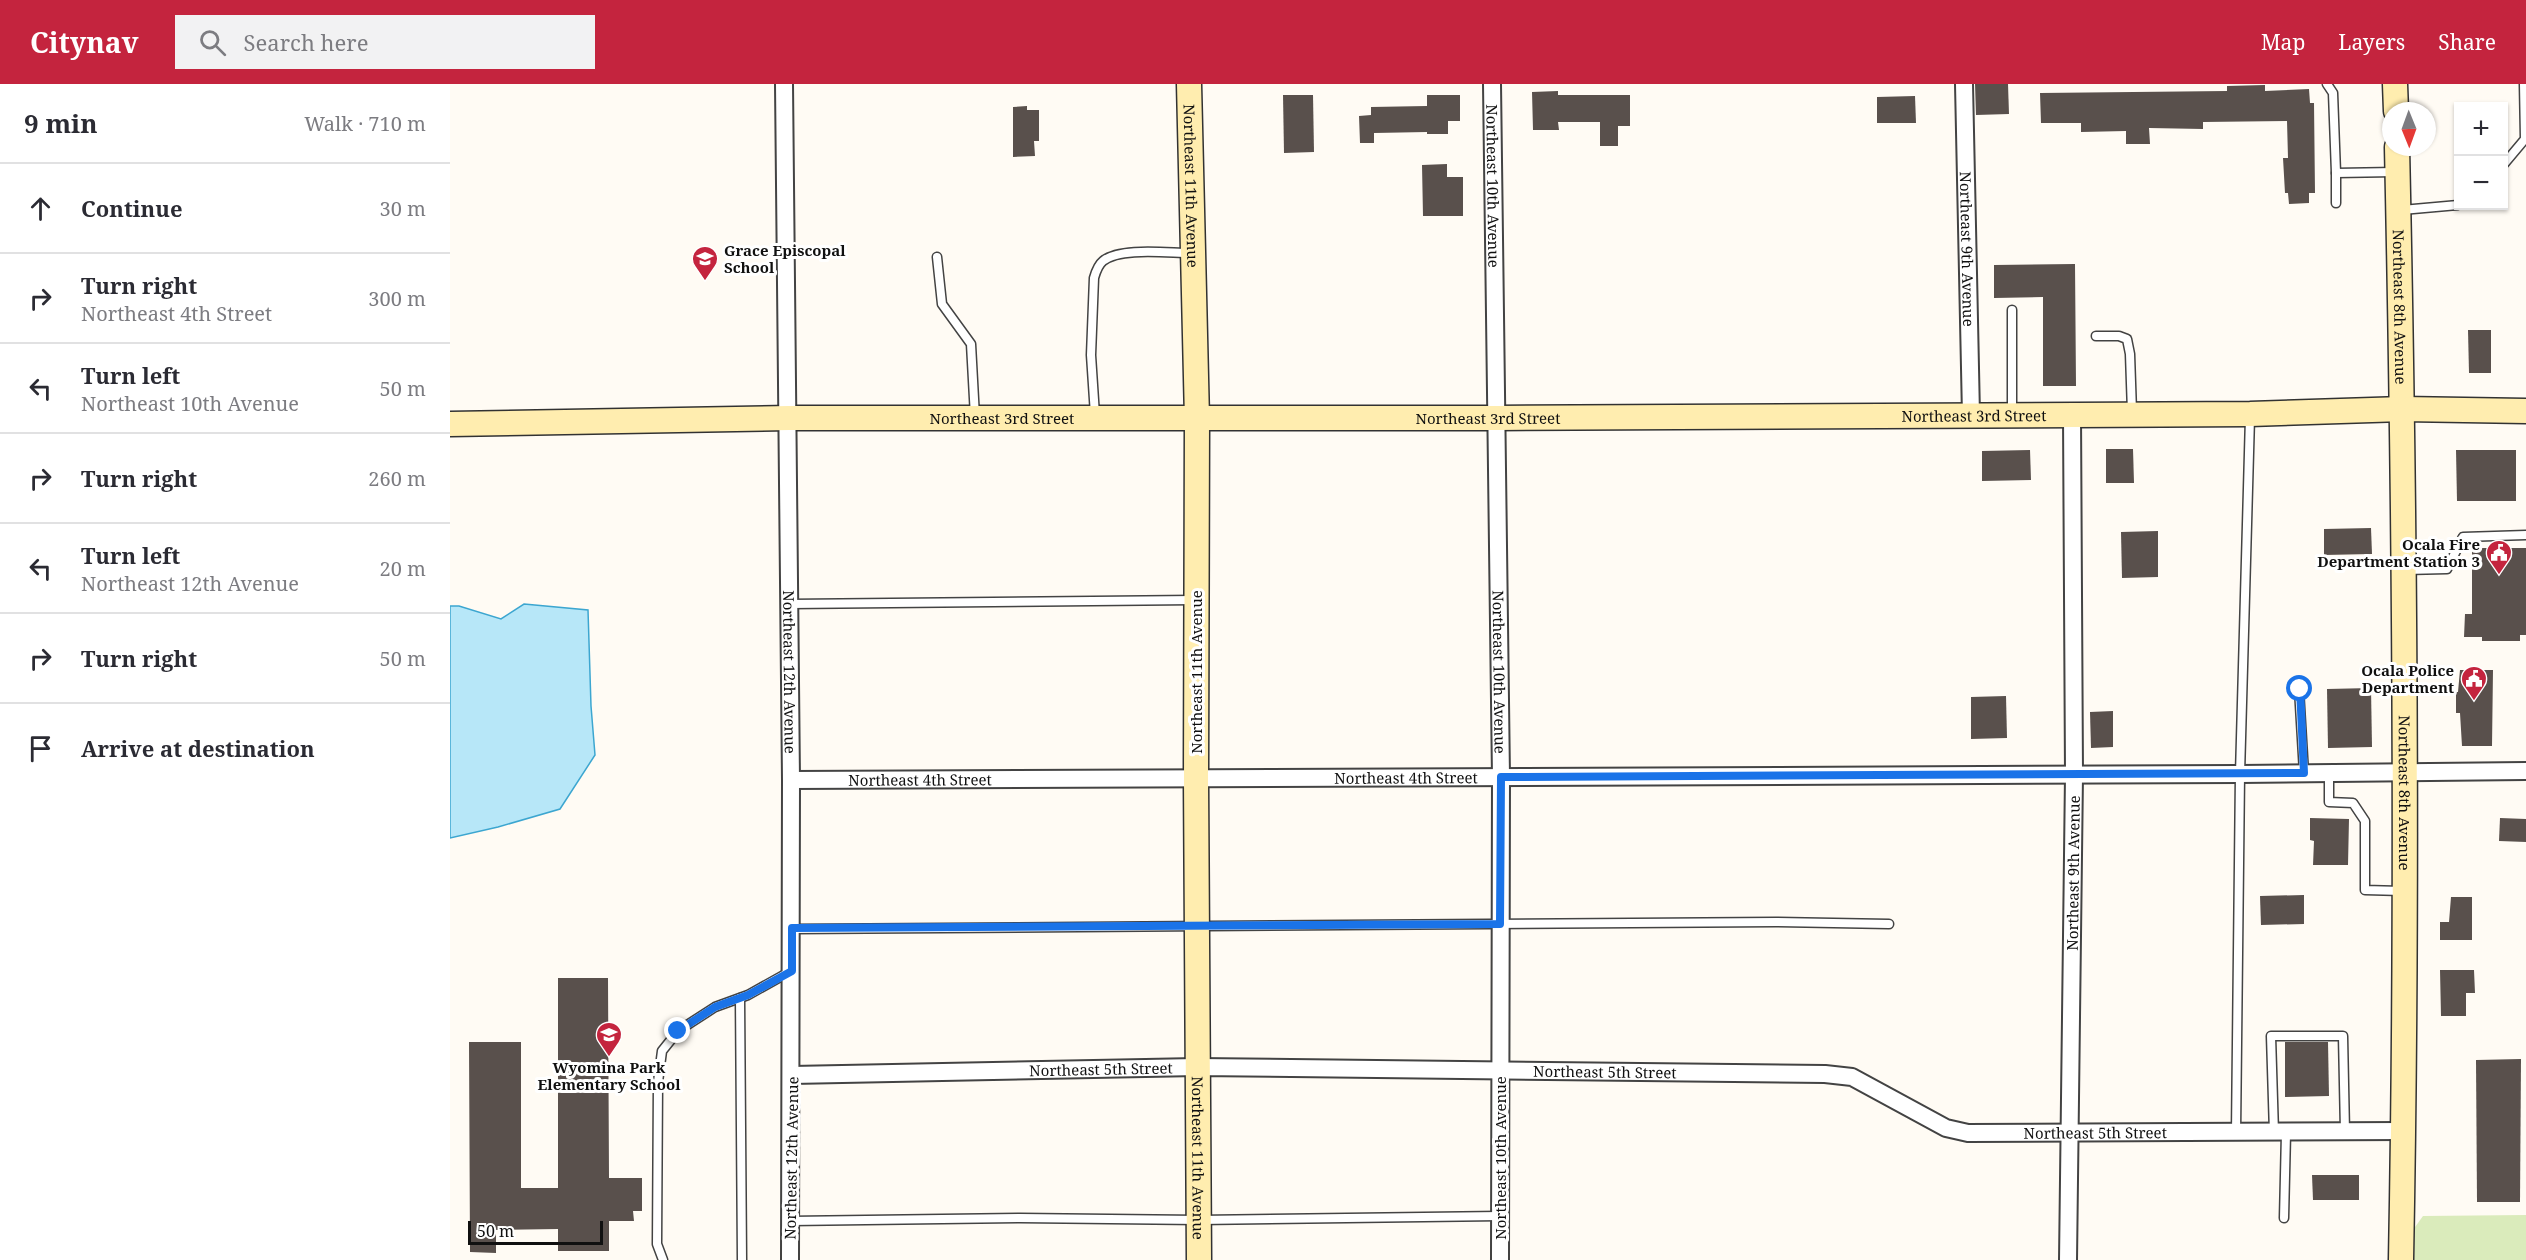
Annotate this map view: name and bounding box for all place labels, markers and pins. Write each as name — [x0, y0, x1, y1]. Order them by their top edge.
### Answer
place label: Grace Episcopal School — [724, 240, 846, 277]
school or university icon: Grace Episcopal School — [690, 244, 720, 282]
place label: Ocala Fire Department Station 3 — [2317, 534, 2480, 571]
public building icon: Ocala Fire Department Station 3 — [2484, 538, 2514, 576]
place label: Ocala Police Department — [2361, 660, 2454, 697]
public building icon: Ocala Police Department — [2459, 664, 2489, 702]
school or university icon: Wyomina Park Elementary School — [594, 1020, 624, 1058]
place label: Wyomina Park Elementary School — [538, 1057, 681, 1094]

